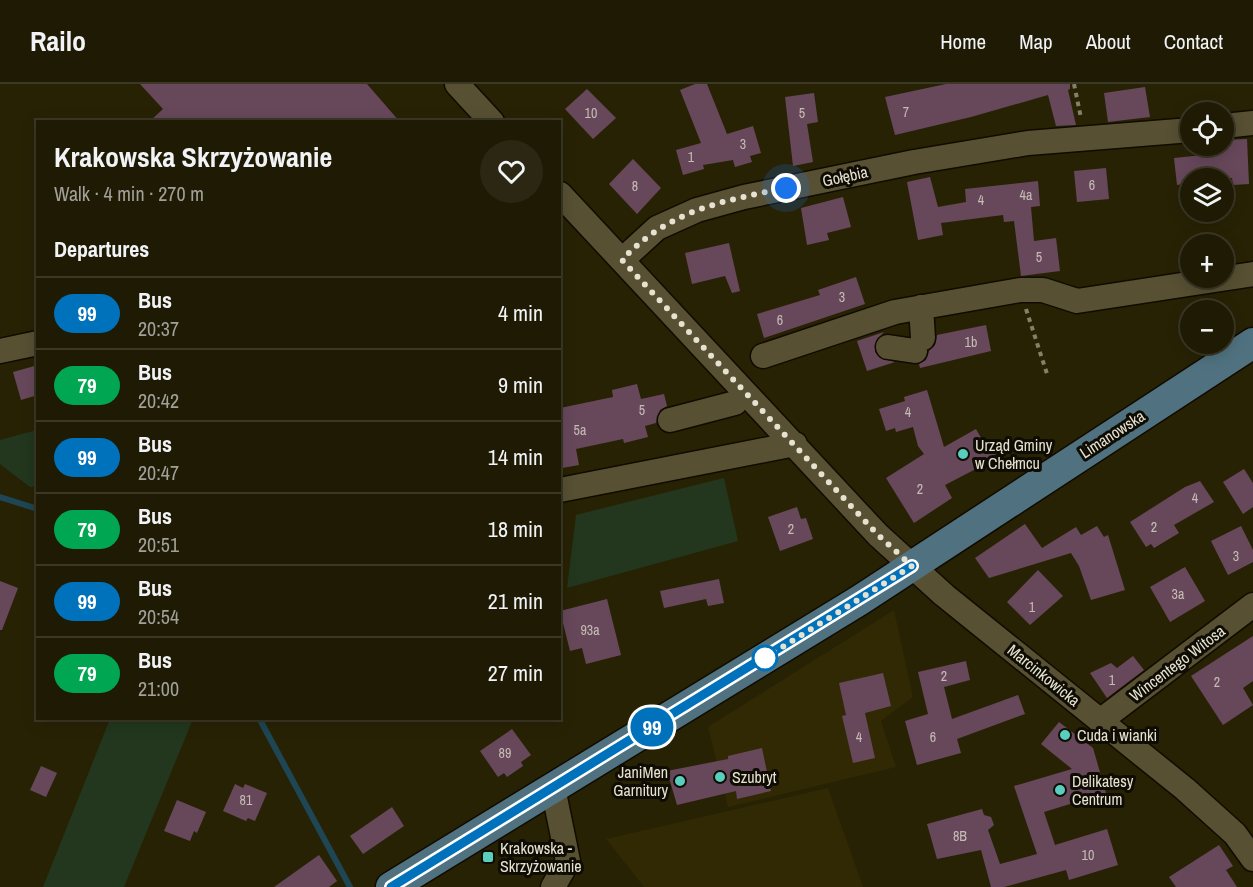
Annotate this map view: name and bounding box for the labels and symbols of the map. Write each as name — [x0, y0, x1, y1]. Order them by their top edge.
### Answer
house number: 7 — [903, 103, 909, 121]
house number: 10 — [585, 104, 597, 122]
house number: 5 — [799, 104, 805, 122]
house number: 3 — [740, 135, 746, 153]
house number: 1 — [688, 148, 695, 166]
street label: Gołębia — [820, 160, 870, 192]
your location — [771, 173, 801, 203]
house number: 6 — [1089, 176, 1095, 194]
house number: 8 — [632, 177, 638, 195]
house number: 4a — [1020, 186, 1033, 204]
house number: 4 — [978, 191, 985, 209]
house number: 5 — [1036, 248, 1042, 266]
house number: 3 — [839, 288, 845, 306]
house number: 6 — [777, 311, 783, 329]
house number: 1b — [965, 333, 977, 351]
house number: 5 — [639, 401, 645, 419]
house number: 4 — [905, 403, 912, 421]
street label: Limanowska — [1075, 404, 1149, 463]
house number: 5a — [574, 421, 587, 439]
place label: Urząd Gminy w Chełmcu — [975, 434, 1053, 474]
marker: Urząd Gminy w Chełmcu — [956, 447, 970, 461]
house number: 2 — [917, 480, 923, 498]
house number: 4 — [1192, 489, 1199, 507]
house number: 2 — [1151, 518, 1157, 536]
house number: 2 — [788, 520, 794, 538]
house number: 3 — [1233, 547, 1239, 565]
house number: 3a — [1172, 585, 1185, 603]
house number: 1 — [1029, 598, 1036, 616]
street label: Wincentego Witosa — [1125, 619, 1230, 706]
house number: 93a — [580, 621, 600, 639]
street label: Marcinkowicka — [1003, 639, 1085, 712]
unlabelled marker — [752, 645, 778, 671]
house number: 2 — [941, 667, 947, 685]
house number: 1 — [1109, 671, 1116, 689]
house number: 2 — [1214, 673, 1220, 691]
line badge: 99 — [625, 708, 679, 746]
place label: Cuda i wianki — [1077, 724, 1157, 746]
house number: 4 — [856, 728, 863, 746]
house number: 6 — [930, 728, 936, 746]
marker: Cuda i wianki — [1058, 728, 1072, 742]
house number: 89 — [499, 744, 511, 762]
place label: JaniMen Garnitury — [613, 761, 668, 801]
place label: Szubryt — [732, 766, 777, 788]
marker: Szubryt — [713, 770, 727, 784]
place label: Delikatesy Centrum — [1072, 770, 1134, 810]
marker: JaniMen Garnitury — [673, 774, 687, 788]
marker: Delikatesy Centrum — [1053, 783, 1067, 797]
house number: 81 — [240, 791, 253, 809]
house number: 8B — [953, 827, 967, 845]
place label: Krakowska - Skrzyżowanie — [500, 837, 582, 877]
house number: 10 — [1082, 846, 1094, 864]
marker: Krakowska - Skrzyżowanie — [481, 850, 495, 864]

